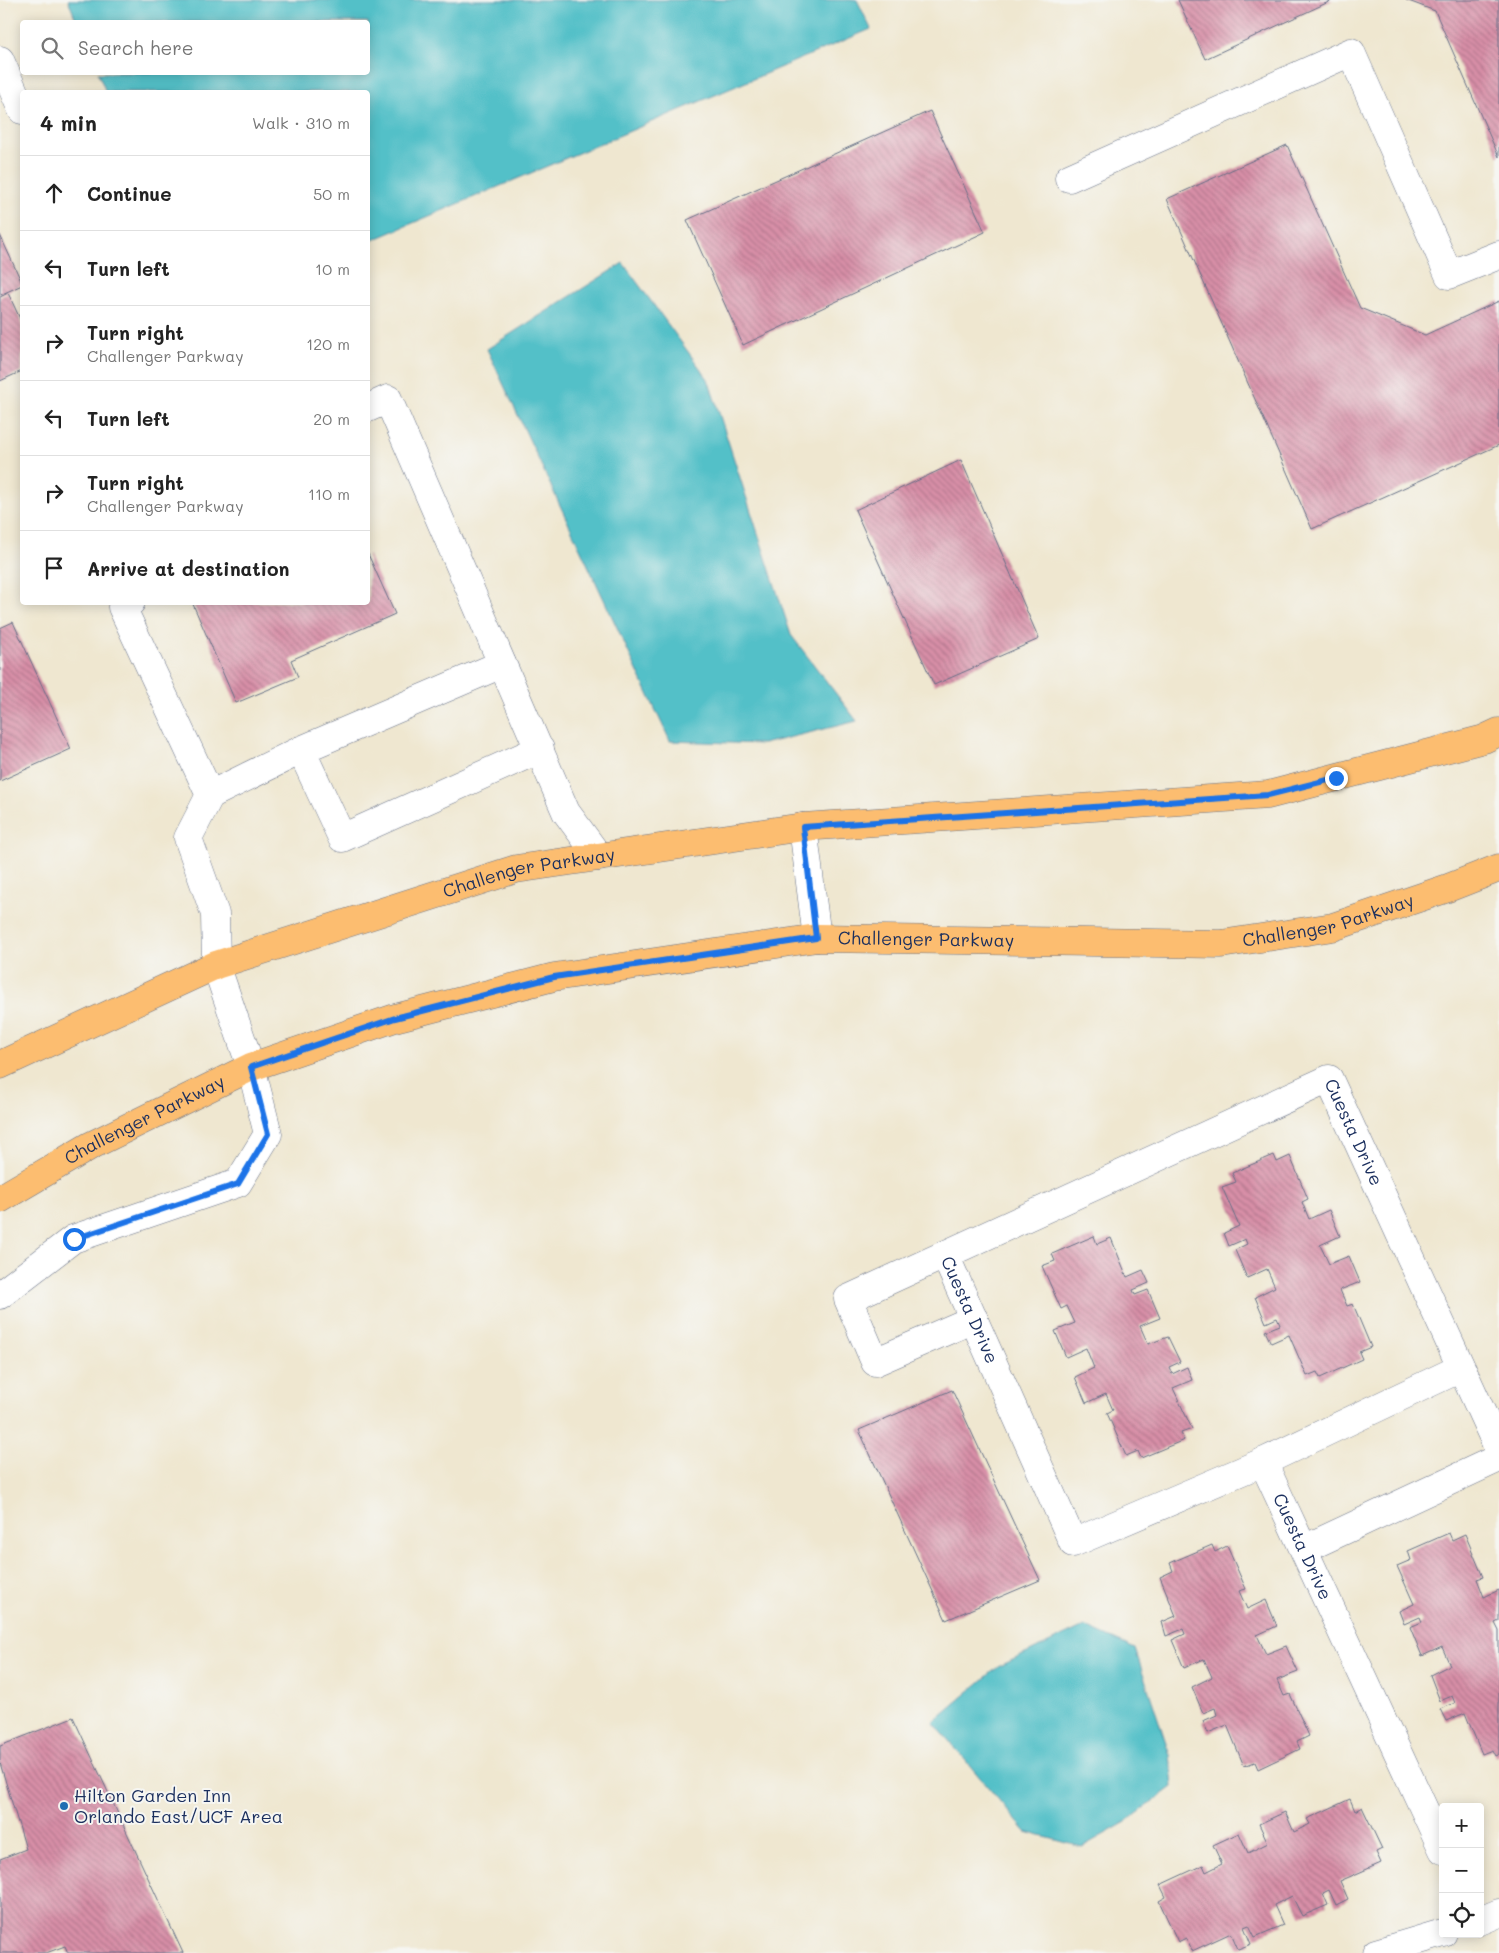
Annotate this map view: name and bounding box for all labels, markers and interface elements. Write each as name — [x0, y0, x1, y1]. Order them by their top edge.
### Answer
search box — [20, 20, 370, 75]
icon: search — [38, 34, 66, 62]
text: Search here — [78, 35, 194, 60]
text: 4 min — [40, 109, 97, 136]
text: Walk · 310 m — [252, 112, 350, 133]
icon: ahead — [40, 179, 68, 207]
text: Continue — [87, 181, 172, 206]
text: 50 m — [313, 183, 350, 204]
icon: left — [40, 254, 68, 282]
text: Turn left — [87, 256, 170, 281]
text: 10 m — [315, 258, 350, 279]
text: Turn right — [87, 320, 184, 345]
icon: right — [40, 329, 68, 357]
text: 120 m — [306, 333, 350, 354]
text: Challenger Parkway — [87, 345, 244, 366]
icon: left — [40, 404, 68, 432]
text: Turn left — [87, 406, 170, 431]
text: 20 m — [313, 408, 350, 429]
text: Turn right — [87, 470, 184, 495]
icon: right — [40, 479, 68, 507]
text: 110 m — [308, 483, 350, 504]
text: Challenger Parkway — [87, 495, 244, 516]
icon: arrive — [40, 554, 68, 582]
text: Arrive at destination — [87, 556, 290, 581]
route end — [1325, 767, 1348, 790]
street label: Challenger Parkway — [440, 842, 617, 903]
street label: Challenger Parkway — [1241, 887, 1417, 952]
street label: Challenger Parkway — [838, 925, 1014, 952]
street label: Challenger Parkway — [60, 1069, 228, 1169]
street label: Cuesta Drive — [1319, 1075, 1389, 1189]
route start — [63, 1228, 86, 1251]
street label: Cuesta Drive — [936, 1252, 1005, 1367]
street label: Cuesta Drive — [1268, 1489, 1338, 1603]
place label: Hilton Garden Inn Orlando East/UCF Area — [74, 1783, 283, 1828]
marker: Hilton Garden Inn Orlando East/UCF Area — [58, 1800, 70, 1812]
map controls — [1439, 1803, 1484, 1938]
button: + — [1439, 1803, 1484, 1848]
button: − — [1439, 1848, 1484, 1893]
button: locate — [1439, 1893, 1484, 1938]

